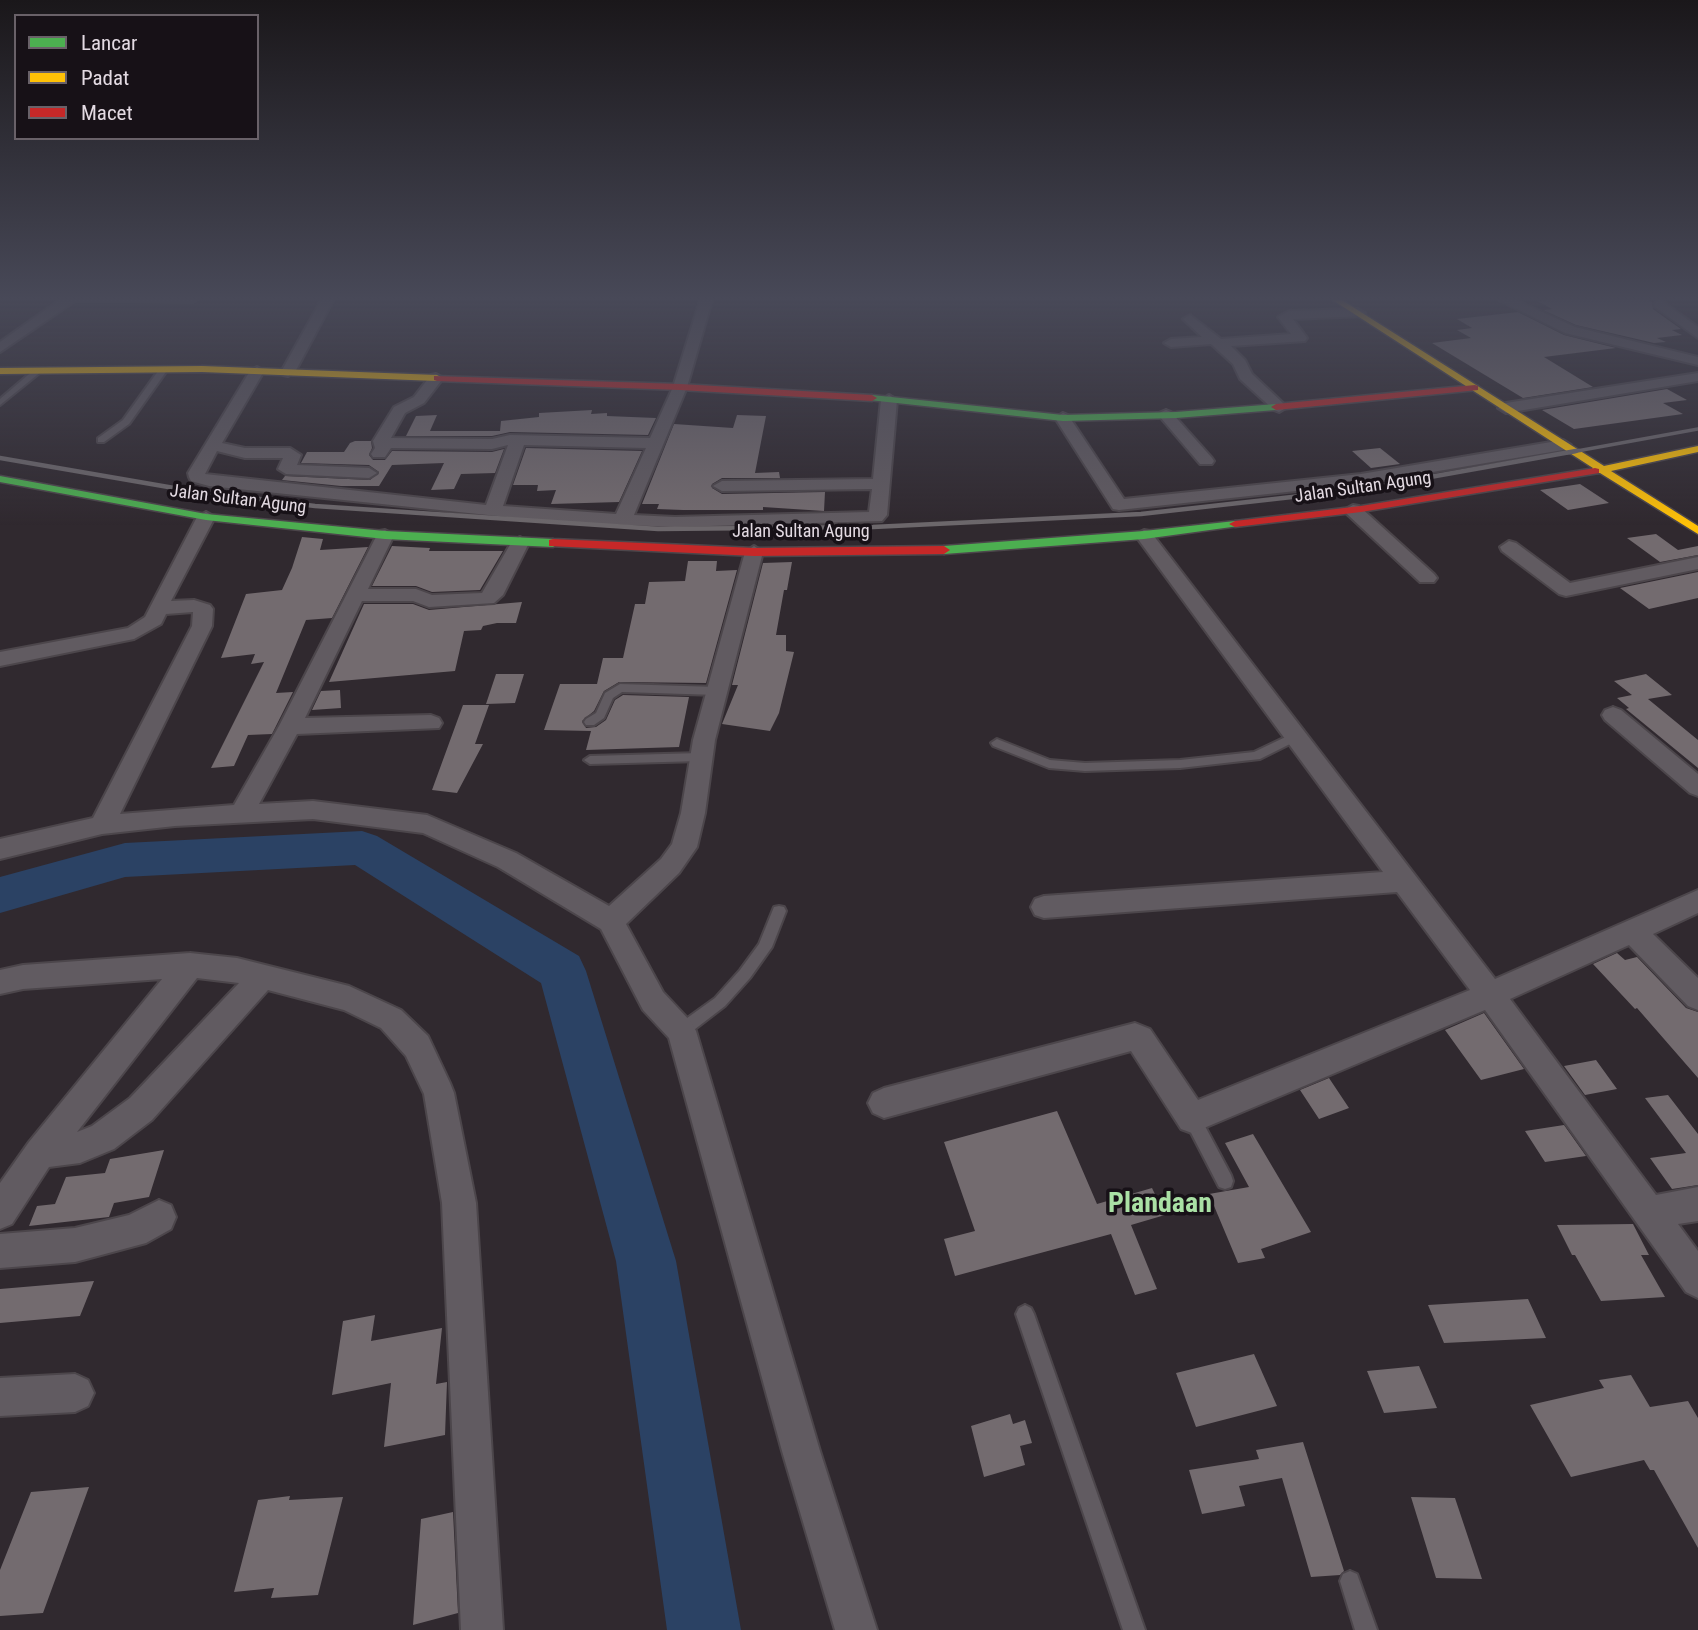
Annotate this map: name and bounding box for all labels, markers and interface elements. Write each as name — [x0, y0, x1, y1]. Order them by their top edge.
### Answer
legend — [14, 14, 259, 140]
text: Lancar — [81, 31, 137, 55]
text: Padat — [81, 66, 129, 90]
text: Macet — [81, 101, 133, 125]
street label: Jalan Sultan Agung — [1293, 468, 1433, 508]
street label: Jalan Sultan Agung — [168, 481, 308, 519]
street label: Jalan Sultan Agung — [732, 521, 870, 543]
district label: Plandaan — [1108, 1188, 1212, 1222]

